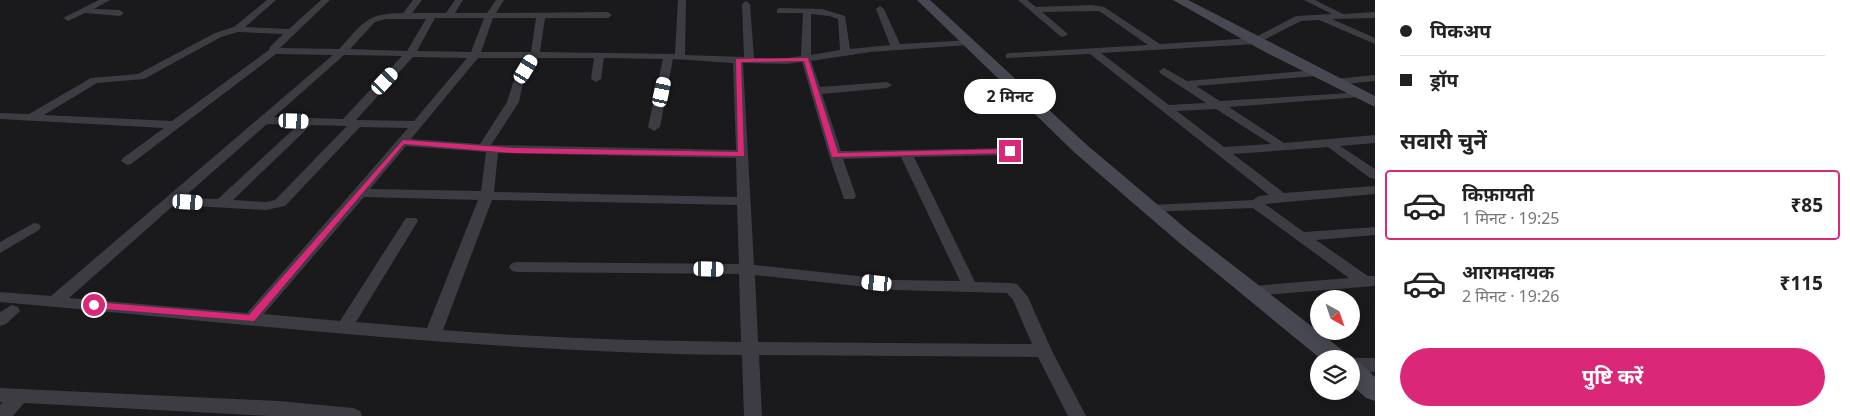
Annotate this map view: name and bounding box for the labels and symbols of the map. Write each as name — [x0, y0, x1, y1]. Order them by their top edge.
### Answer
car — [511, 52, 540, 86]
car — [369, 65, 400, 97]
car — [651, 76, 672, 108]
callout: 2 मिनट — [964, 78, 1056, 114]
car — [278, 113, 309, 129]
route end — [999, 140, 1021, 162]
car — [172, 194, 203, 210]
car — [693, 261, 724, 277]
car — [861, 274, 892, 292]
north arrow — [1310, 290, 1360, 340]
route start — [83, 294, 105, 316]

